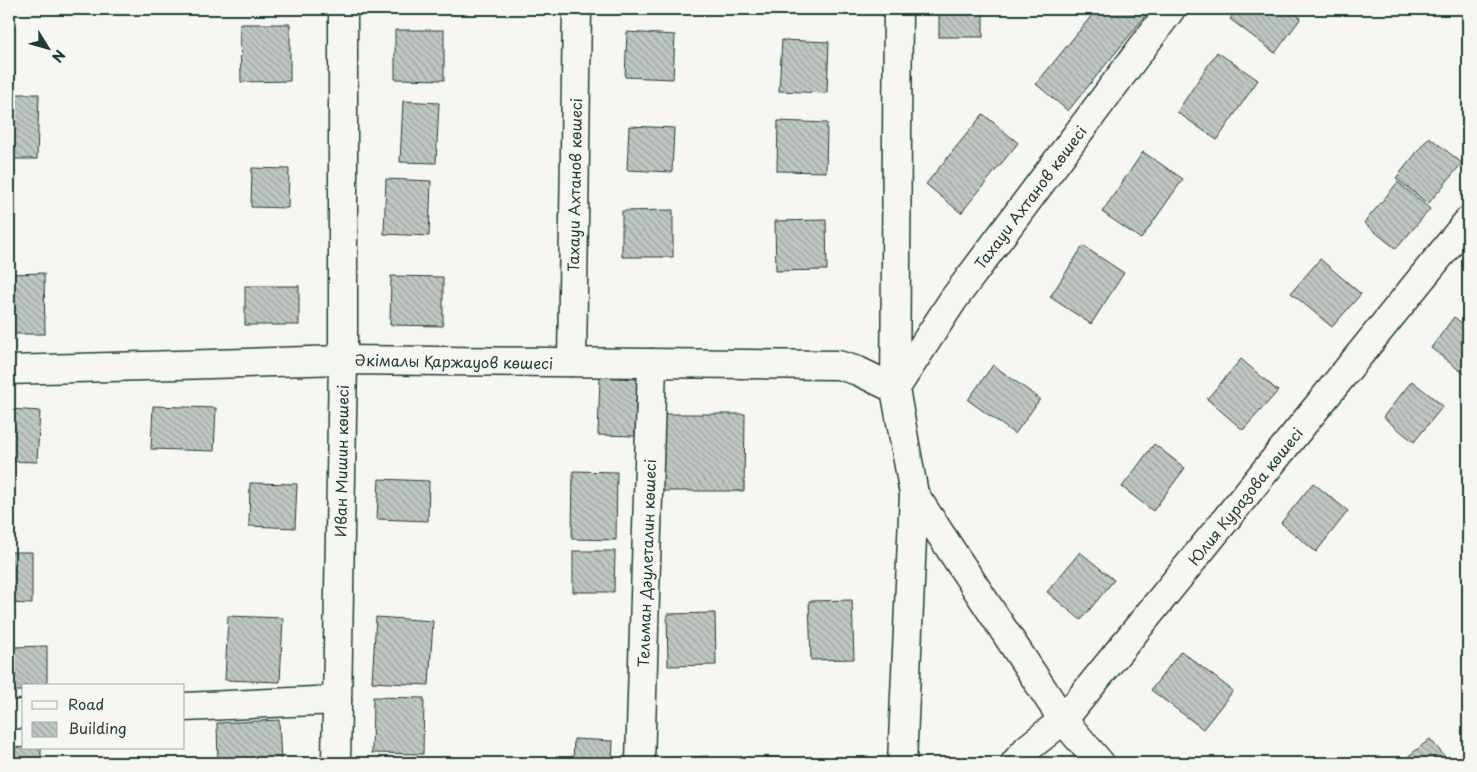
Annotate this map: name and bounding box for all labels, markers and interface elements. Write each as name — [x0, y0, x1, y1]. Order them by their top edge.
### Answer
north arrow — [22, 22, 72, 72]
text: N — [47, 45, 71, 67]
street label: Тахауи Ахтанов көшесі — [561, 98, 587, 272]
street label: Тахауи Ахтанов көшесі — [968, 121, 1092, 273]
street label: Әкімалы Қаржауов көшесі — [354, 348, 554, 374]
street label: Иван Мишин көшесі — [328, 385, 354, 537]
street label: Юлия Куразова көшесі — [1182, 422, 1308, 570]
street label: Тельман Дәулеталин көшесі — [631, 458, 661, 668]
legend — [22, 684, 185, 750]
text: Road — [68, 692, 104, 715]
text: Building — [68, 716, 127, 739]

